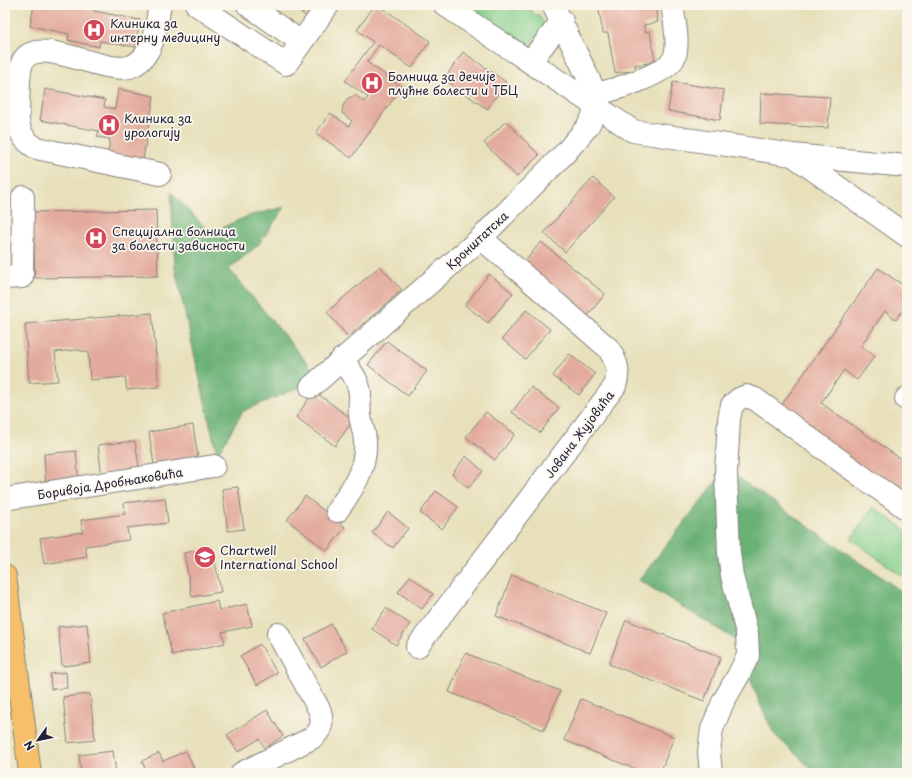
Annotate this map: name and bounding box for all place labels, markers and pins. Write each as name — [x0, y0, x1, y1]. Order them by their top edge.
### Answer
place label: Клиника за интерну медицину — [110, 14, 221, 46]
hospital icon: Клиника за интерну медицину — [81, 17, 107, 43]
place label: Болница за дечије плућне болести и ТБЦ — [388, 67, 518, 99]
hospital icon: Болница за дечије плућне болести и ТБЦ — [359, 70, 385, 96]
place label: Клиника за урологију — [124, 109, 192, 141]
hospital icon: Клиника за урологију — [96, 112, 122, 138]
place label: Специјална болница за болести зависности — [111, 222, 245, 254]
hospital icon: Специјална болница за болести зависности — [83, 225, 109, 251]
place label: Chartwell International School — [220, 541, 338, 573]
school or university icon: Chartwell International School — [192, 544, 218, 570]

